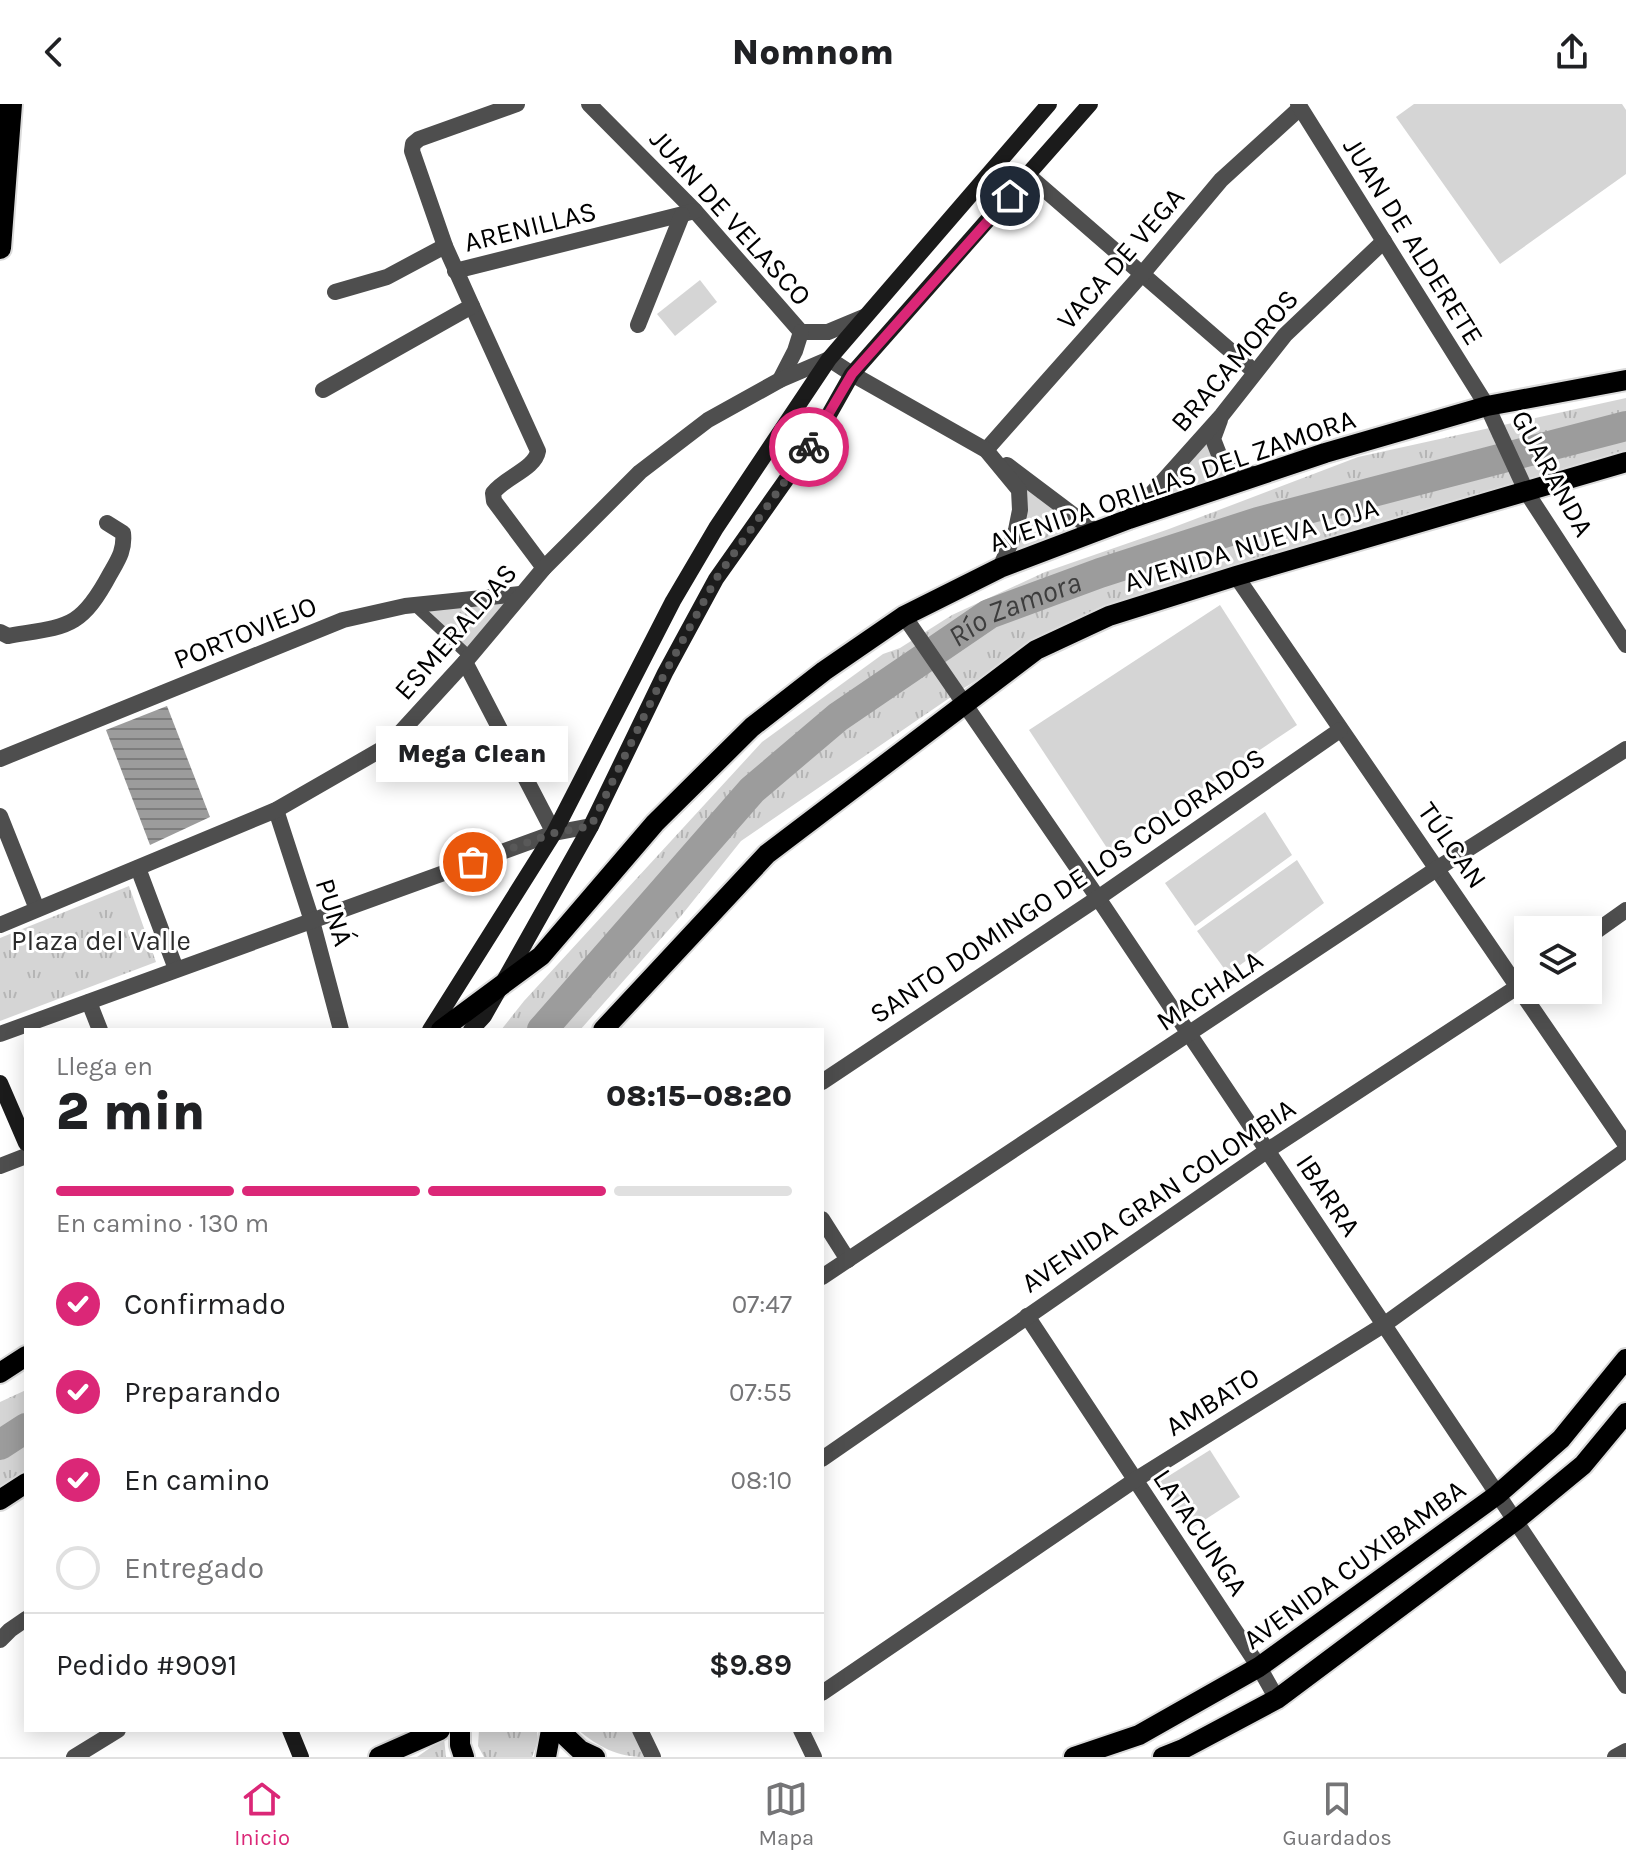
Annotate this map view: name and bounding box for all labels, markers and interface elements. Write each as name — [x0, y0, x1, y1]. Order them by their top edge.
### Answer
icon: back — [32, 30, 76, 74]
icon: share — [1550, 30, 1594, 74]
text: Nomnom — [732, 31, 894, 73]
street label: JUAN DE VELASCO — [643, 123, 818, 312]
street label: JUAN DE ALDERETE — [1336, 131, 1491, 351]
pin — [976, 162, 1044, 230]
icon: home — [988, 174, 1032, 218]
street label: VACA DE VEGA — [1050, 181, 1191, 336]
street label: ARENILLAS — [461, 194, 600, 259]
street label: BRACAMOROS — [1164, 282, 1305, 438]
street label: AVENIDA ORILLAS DEL ZAMORA — [985, 402, 1360, 559]
street label: GUARANDA — [1504, 404, 1601, 542]
courier — [769, 407, 849, 487]
icon: bike — [787, 425, 831, 469]
street label: AVENIDA NUEVA LOJA — [1120, 490, 1382, 599]
street label: ESMERALDAS — [387, 556, 524, 706]
water label: Río Zamora — [941, 564, 1086, 655]
street label: PORTOVIEJO — [169, 589, 322, 676]
callout: Mega Clean — [377, 726, 569, 782]
text: Mega Clean — [397, 738, 547, 769]
street label: SANTO DOMINGO DE LOS COLORADOS — [863, 740, 1271, 1030]
street label: TÚLCAN — [1411, 795, 1495, 895]
pin — [439, 828, 507, 896]
icon: bag — [451, 840, 495, 884]
street label: PUNÁ — [309, 874, 361, 950]
map controls — [1514, 916, 1602, 1004]
button: layers — [1514, 916, 1602, 1004]
park label: Plaza del Valle — [11, 924, 191, 957]
street label: MACHALA — [1150, 943, 1269, 1038]
text: Llega en — [56, 1051, 153, 1082]
text: 08:15–08:20 — [606, 1078, 792, 1114]
text: 2 min — [56, 1081, 205, 1142]
street label: AVENIDA GRAN COLOMBIA — [1015, 1091, 1302, 1300]
street label: IBARRA — [1289, 1148, 1368, 1243]
text: En camino · 130 m — [56, 1208, 269, 1239]
icon: check — [56, 1282, 100, 1326]
text: Confirmado — [124, 1286, 286, 1322]
text: 07:47 — [732, 1289, 792, 1320]
street label: AMBATO — [1159, 1360, 1265, 1443]
icon: check — [56, 1370, 100, 1414]
text: Preparando — [124, 1374, 281, 1410]
text: 07:55 — [729, 1377, 792, 1408]
icon: check — [56, 1458, 100, 1502]
text: En camino — [124, 1462, 270, 1498]
street label: LATACUNGA — [1146, 1463, 1255, 1602]
text: 08:10 — [731, 1465, 792, 1496]
street label: AVENIDA CUXIBAMBA — [1237, 1473, 1472, 1656]
text: Entregado — [124, 1550, 264, 1586]
text: Pedido #9091 — [56, 1647, 237, 1683]
text: $9.89 — [709, 1647, 792, 1683]
tab: Inicio — [234, 1777, 290, 1851]
tab: Mapa — [758, 1777, 814, 1851]
tab: Guardados — [1282, 1777, 1392, 1851]

